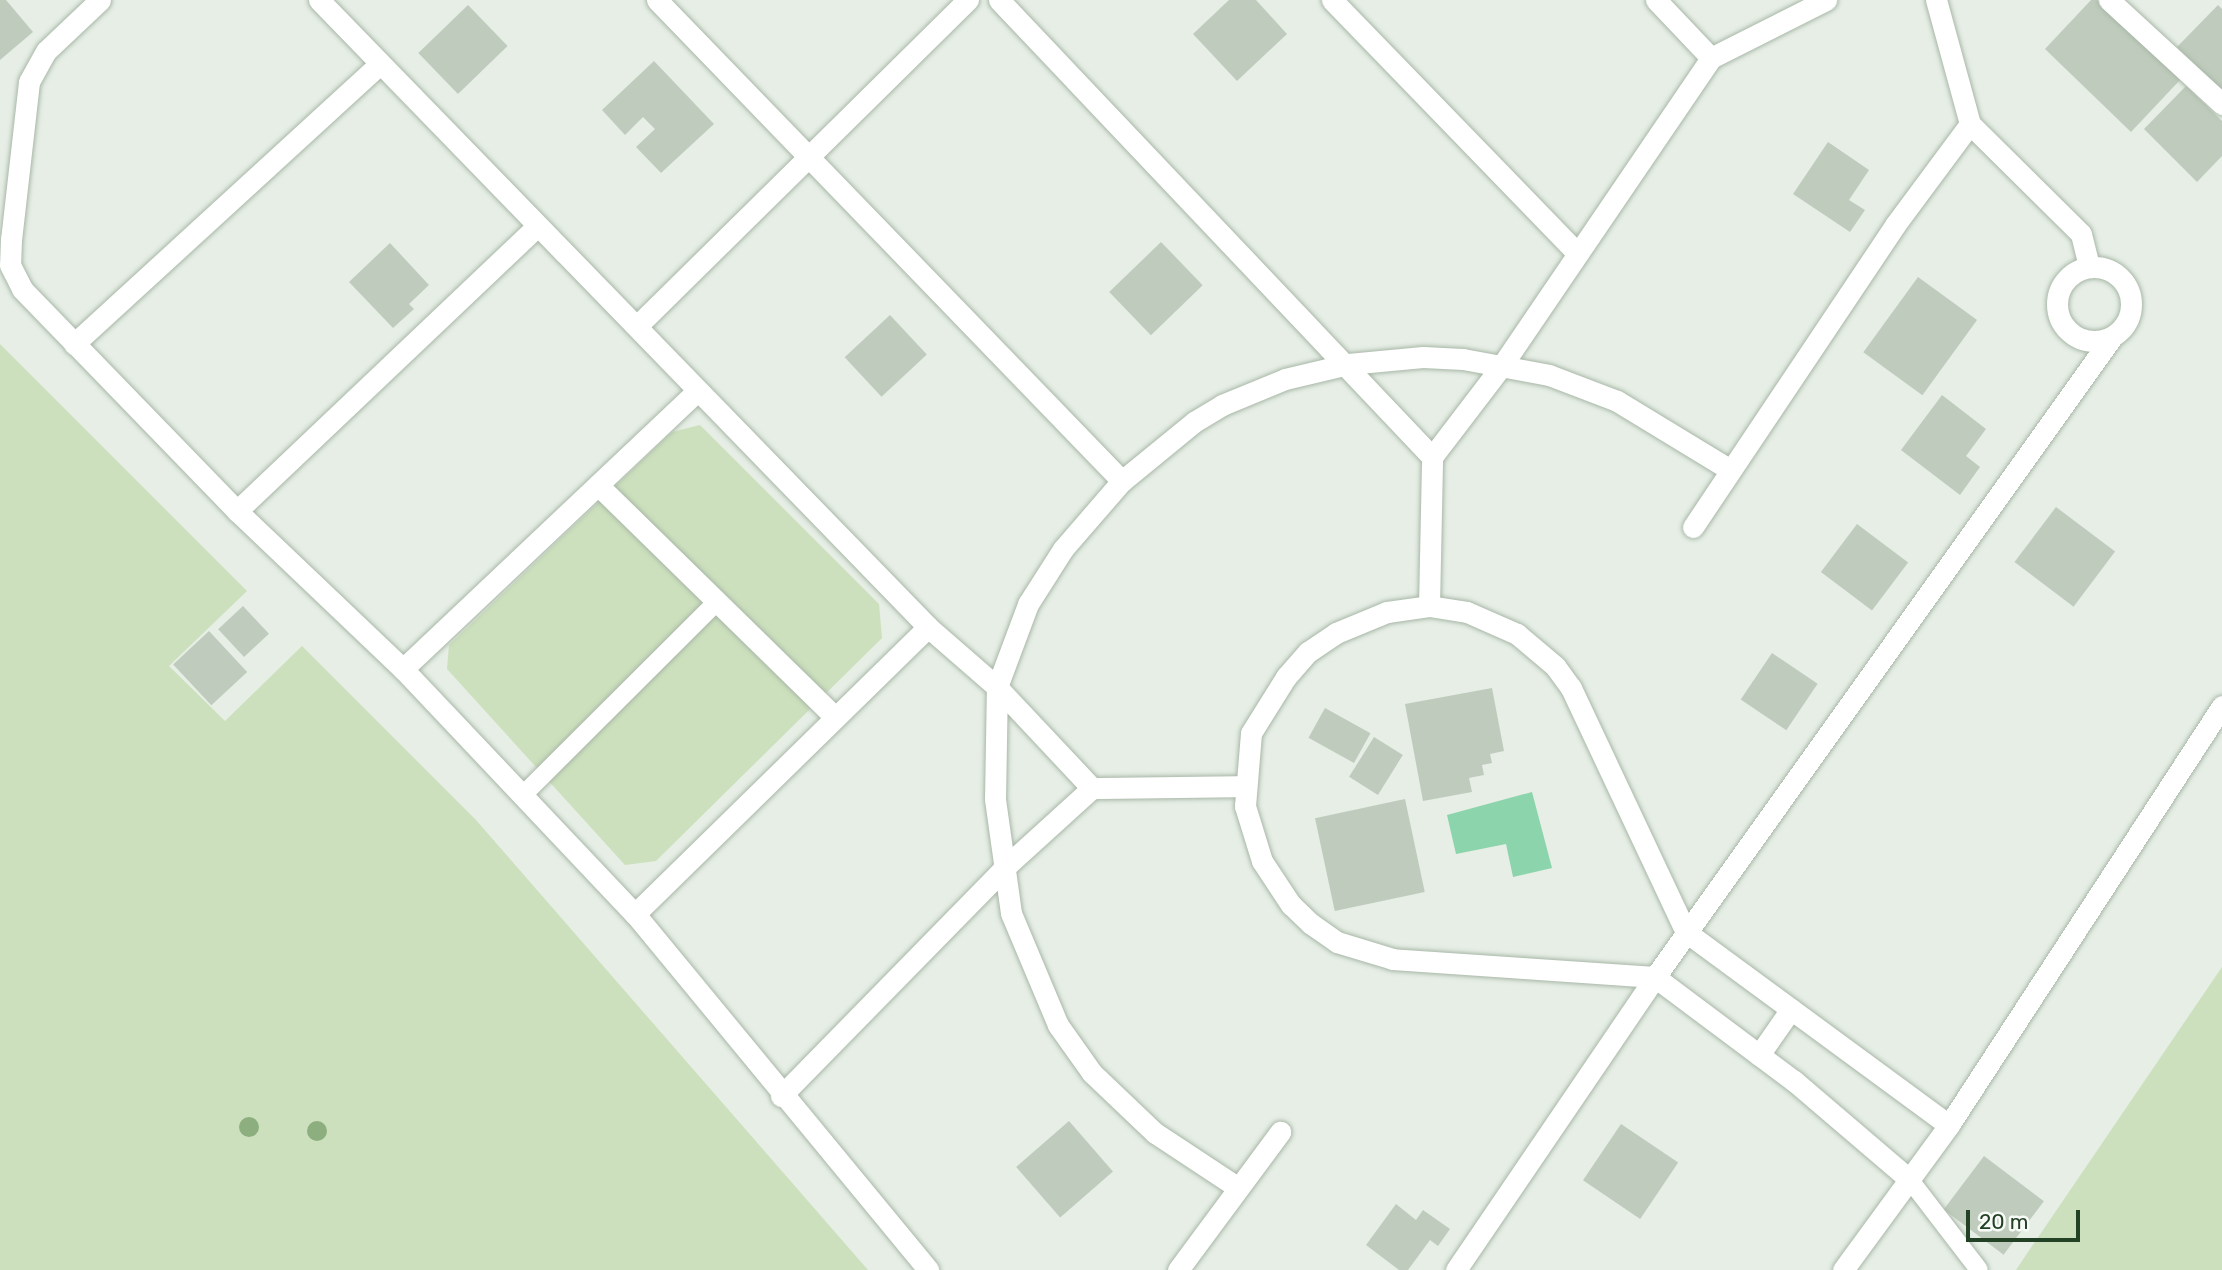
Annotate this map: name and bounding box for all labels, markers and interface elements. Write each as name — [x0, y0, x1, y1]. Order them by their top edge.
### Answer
scale bar — [1970, 1196, 2084, 1240]
text: 20 m — [1979, 1209, 2028, 1234]

